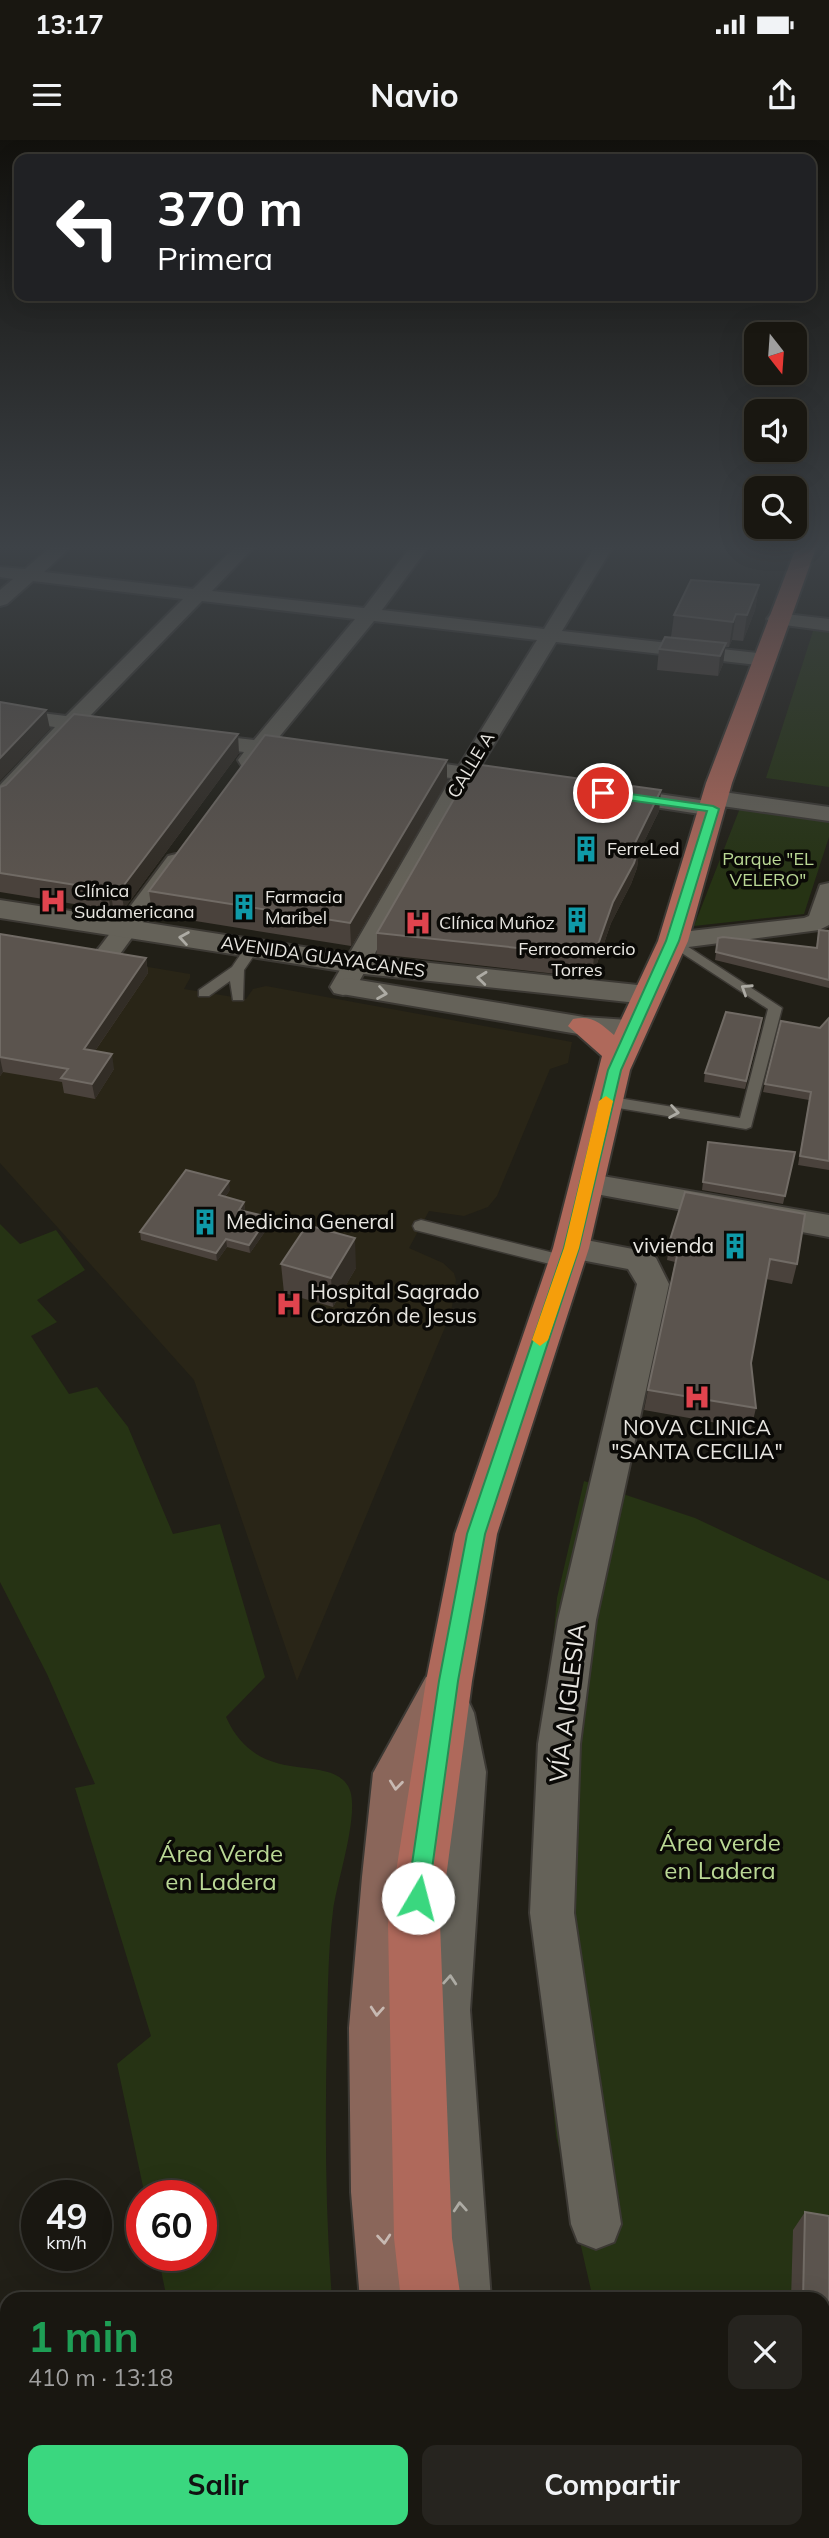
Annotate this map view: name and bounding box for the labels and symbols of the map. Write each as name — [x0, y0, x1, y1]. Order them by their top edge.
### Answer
north arrow — [744, 322, 807, 385]
street label: CALLE A — [442, 727, 499, 802]
pin — [573, 763, 633, 823]
building icon: FerreLed — [571, 834, 601, 864]
place label: FerreLed — [607, 837, 680, 860]
park label: Parque "EL VELERO" — [722, 847, 814, 891]
place label: Clínica Sudamericana — [74, 879, 195, 923]
place label: Farmacia Maribel — [265, 885, 343, 929]
hospital icon: Clínica Sudamericana — [38, 886, 68, 916]
building icon: Farmacia Maribel — [229, 892, 259, 922]
building icon: Ferrocomercio Torres — [562, 905, 592, 935]
hospital icon: Clínica Muñoz — [403, 908, 433, 938]
place label: Clínica Muñoz — [439, 911, 555, 934]
one-way arrow — [178, 931, 190, 946]
street label: AVENIDA GUAYACANES — [219, 931, 427, 982]
place label: Ferrocomercio Torres — [518, 937, 636, 981]
one-way arrow — [476, 970, 488, 985]
one-way arrow — [376, 985, 388, 1000]
one-way arrow — [741, 985, 754, 998]
one-way arrow — [668, 1104, 679, 1119]
building icon: Medicina General — [190, 1207, 220, 1237]
place label: Medicina General — [226, 1208, 394, 1234]
building icon: vivienda — [720, 1231, 750, 1261]
place label: vivienda — [633, 1232, 714, 1258]
place label: Hospital Sagrado Corazón de Jesus — [310, 1278, 480, 1328]
hospital icon: Hospital Sagrado Corazón de Jesus — [274, 1289, 304, 1319]
hospital icon: NOVA CLINICA "SANTA CECILIA" — [682, 1382, 712, 1412]
place label: NOVA CLINICA "SANTA CECILIA" — [611, 1414, 783, 1464]
street label: VÍA A IGLESIA — [542, 1621, 592, 1784]
one-way arrow — [388, 1779, 403, 1791]
park label: Área verde en Ladera — [659, 1827, 781, 1885]
park label: Área Verde en Ladera — [159, 1838, 283, 1896]
position arrow — [381, 1861, 455, 1935]
one-way arrow — [442, 1974, 457, 1985]
one-way arrow — [370, 2006, 385, 2017]
speed limit sign: 60 — [126, 2180, 217, 2271]
one-way arrow — [452, 2201, 467, 2212]
one-way arrow — [376, 2233, 391, 2244]

